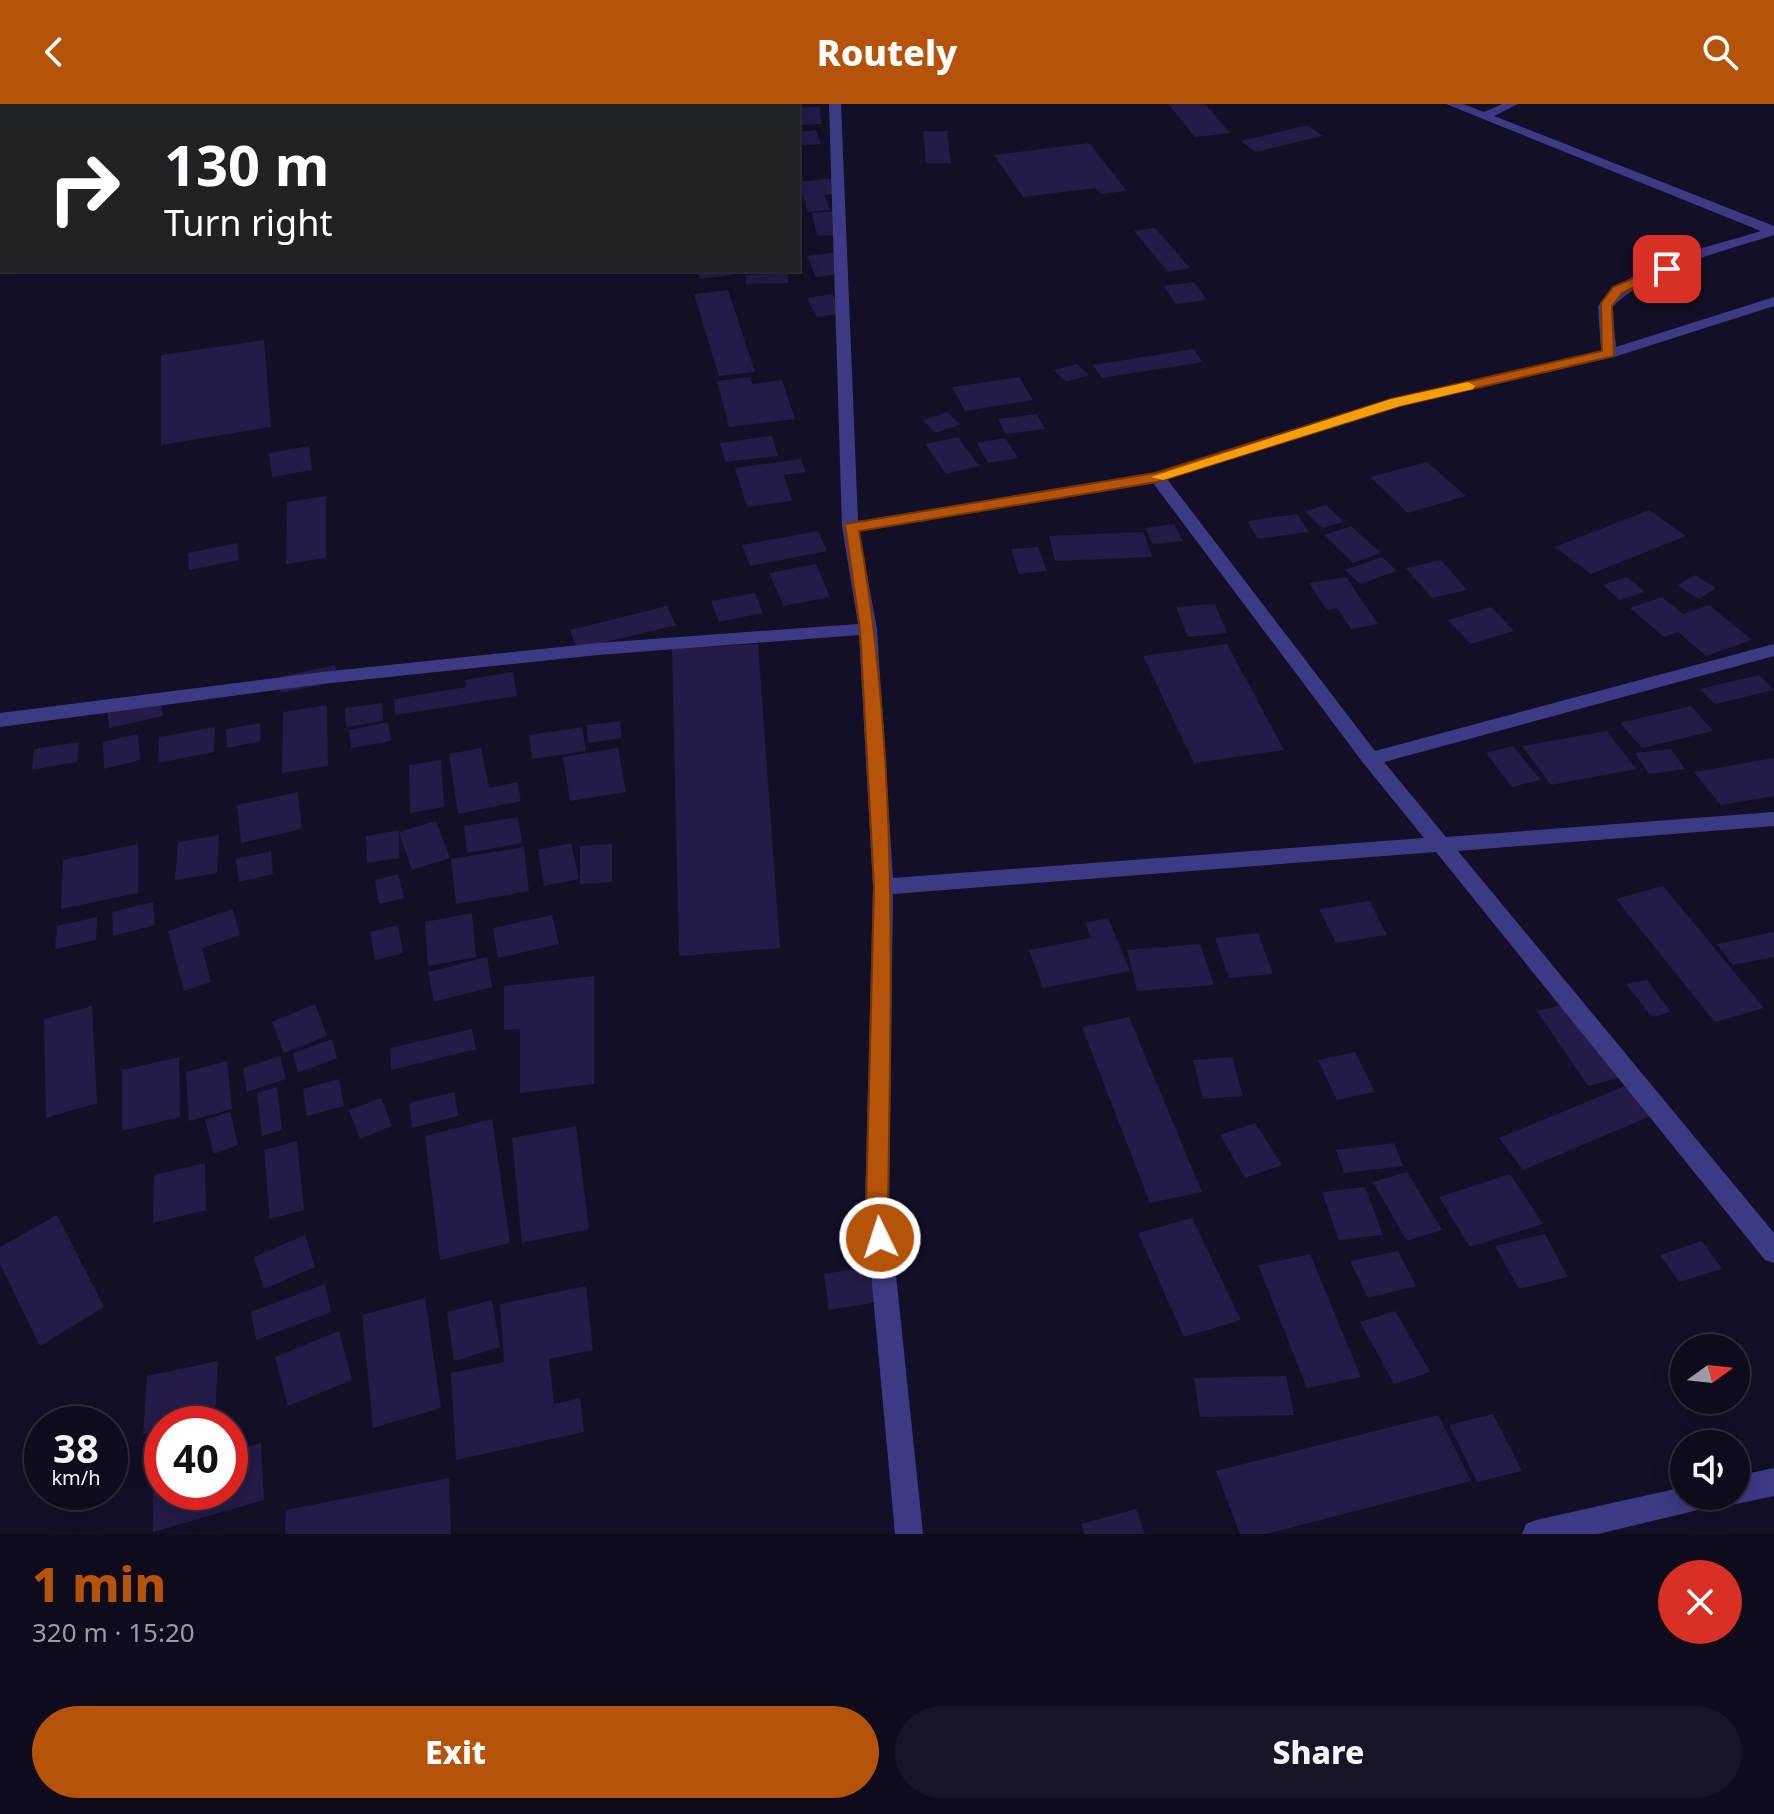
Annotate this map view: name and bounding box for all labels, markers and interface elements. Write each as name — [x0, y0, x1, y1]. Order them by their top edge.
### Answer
text: Routely — [817, 28, 957, 77]
icon: back — [32, 30, 76, 74]
icon: search — [1698, 30, 1742, 74]
text: 130 m — [164, 126, 329, 202]
icon: right — [32, 136, 136, 240]
text: Turn right — [164, 198, 332, 247]
pin — [1633, 235, 1701, 303]
icon: arrive — [1645, 247, 1689, 291]
position arrow — [838, 1196, 922, 1280]
north arrow — [1670, 1334, 1750, 1414]
map controls — [1670, 1334, 1750, 1510]
speed limit sign: 40 — [144, 1406, 248, 1510]
text: 38 — [53, 1420, 99, 1475]
button: sound — [1670, 1430, 1750, 1510]
text: km/h — [51, 1464, 101, 1491]
text: 1 min — [32, 1551, 166, 1616]
button: close — [1658, 1560, 1742, 1644]
text: 320 m · 15:20 — [32, 1614, 195, 1650]
button: Exit — [32, 1706, 879, 1798]
button: Share — [895, 1706, 1742, 1798]

